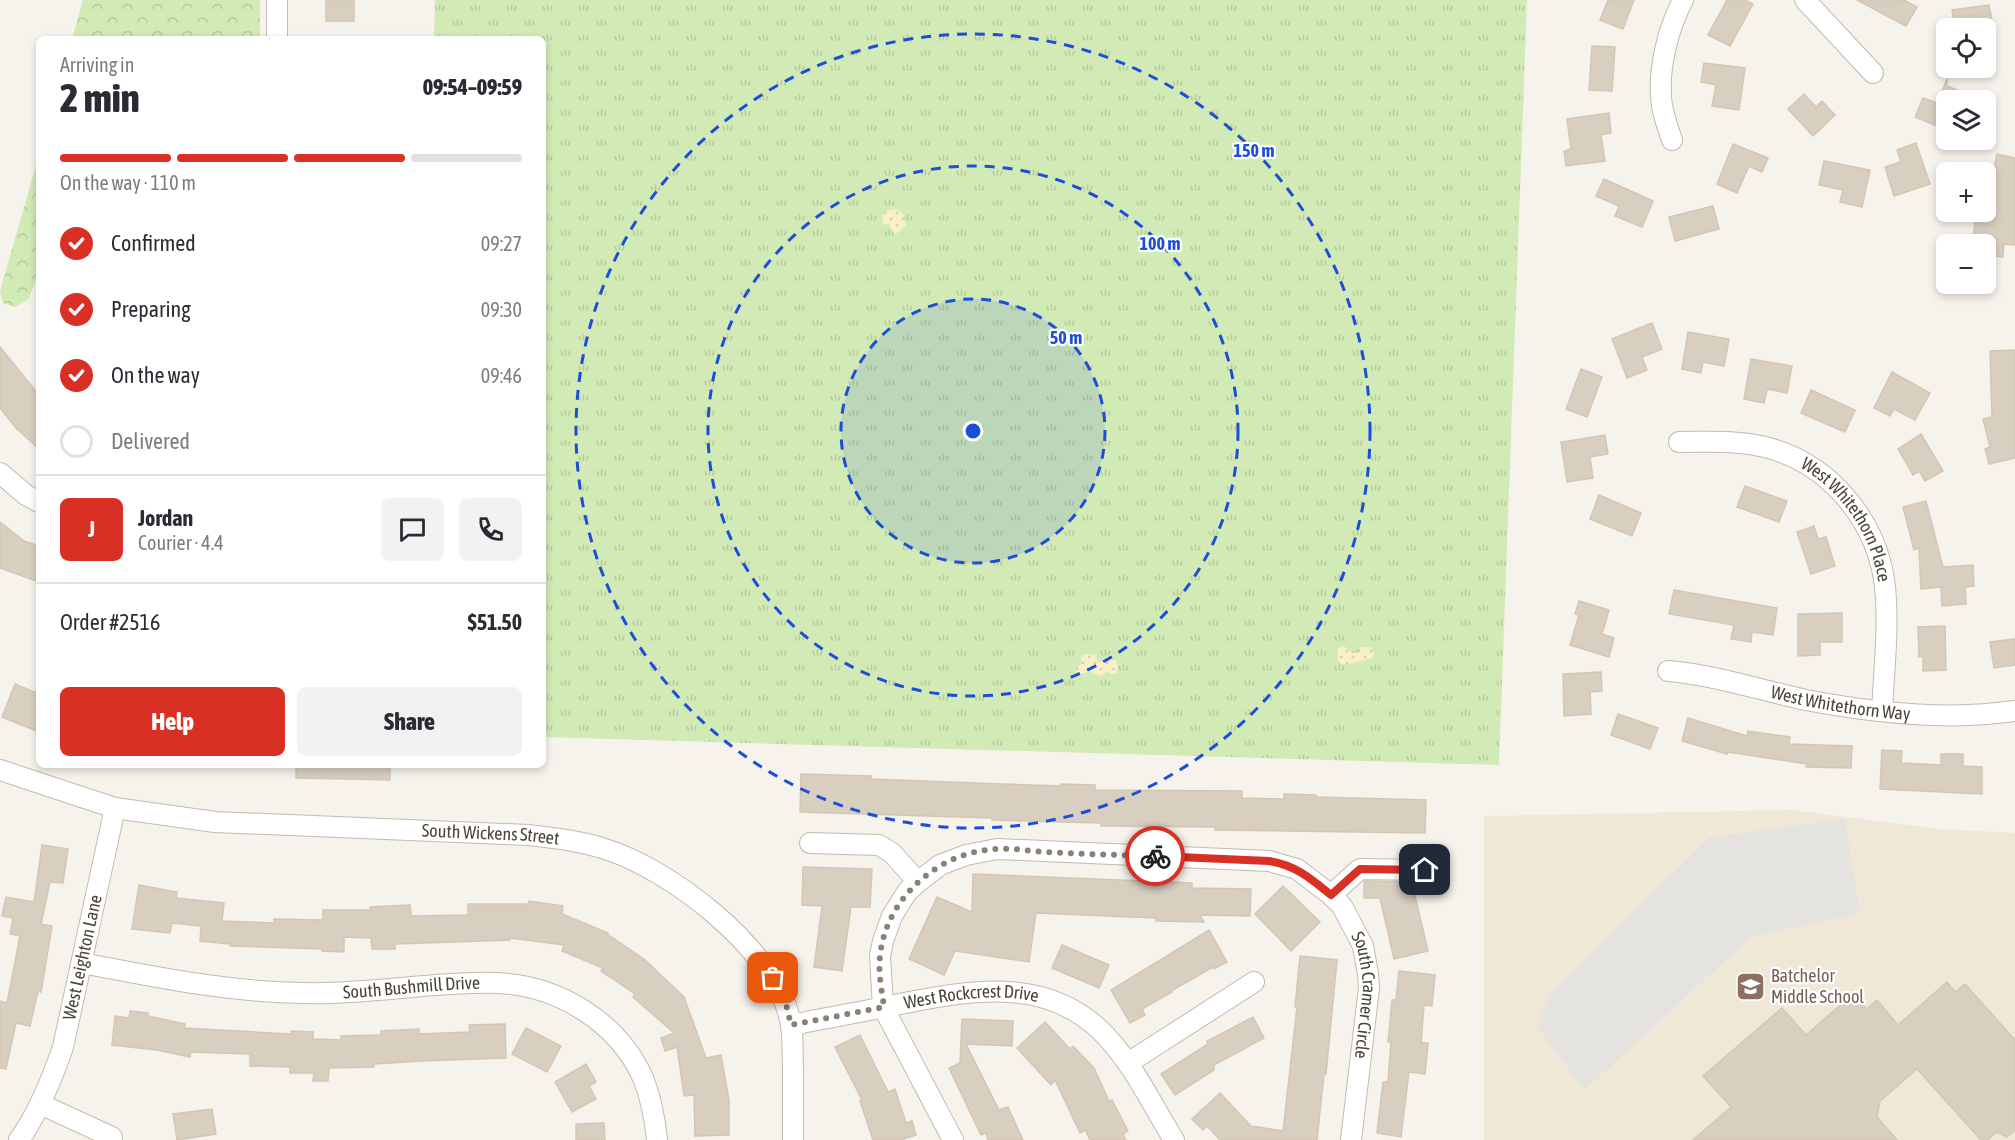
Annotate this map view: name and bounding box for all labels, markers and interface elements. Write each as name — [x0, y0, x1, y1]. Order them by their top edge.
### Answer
map controls — [1936, 18, 1996, 294]
button: locate — [1936, 18, 1996, 78]
text: Arriving in — [60, 53, 134, 76]
text: 09:54–09:59 — [423, 74, 522, 100]
text: 2 min — [60, 76, 140, 120]
button: layers — [1936, 90, 1996, 150]
text: 150 m — [1234, 140, 1274, 161]
button: + — [1936, 162, 1996, 222]
text: On the way · 110 m — [60, 171, 196, 194]
icon: check — [60, 227, 93, 260]
text: Confirmed — [111, 230, 196, 256]
text: 09:27 — [481, 232, 522, 255]
text: 100 m — [1140, 233, 1180, 254]
button: − — [1936, 234, 1996, 294]
icon: check — [60, 293, 93, 326]
text: Preparing — [111, 296, 191, 322]
text: 09:30 — [481, 298, 522, 321]
text: 50 m — [1050, 327, 1082, 348]
icon: check — [60, 359, 93, 392]
text: On the way — [111, 362, 200, 388]
text: 09:46 — [481, 364, 522, 387]
centre of rings — [963, 421, 983, 441]
text: Delivered — [111, 428, 190, 454]
street label: West Whitethorn Place — [1798, 453, 1895, 583]
button: chat — [381, 498, 444, 561]
button: phone — [459, 498, 522, 561]
text: Jordan — [138, 505, 193, 531]
text: J — [88, 516, 95, 542]
text: Courier · 4.4 — [138, 531, 224, 554]
text: Order #2516 — [60, 609, 160, 635]
text: $51.50 — [467, 609, 522, 635]
street label: West Whitethorn Way — [1769, 681, 1911, 724]
button: Help — [60, 687, 285, 756]
button: Share — [297, 687, 522, 756]
street label: South Wickens Street — [421, 820, 561, 849]
courier — [1125, 826, 1185, 886]
icon: bike — [1139, 840, 1172, 873]
pin — [1399, 844, 1450, 895]
icon: home — [1408, 853, 1441, 886]
street label: West Leighton Lane — [58, 893, 106, 1022]
street label: South Cramer Circle — [1347, 928, 1380, 1060]
pin — [747, 952, 798, 1003]
icon: bag — [756, 961, 789, 994]
place label: Batchelor Middle School — [1771, 965, 1864, 1007]
school or university icon: Batchelor Middle School — [1734, 970, 1766, 1002]
street label: South Bushmill Drive — [342, 972, 480, 1002]
street label: West Rockcrest Drive — [902, 980, 1041, 1013]

